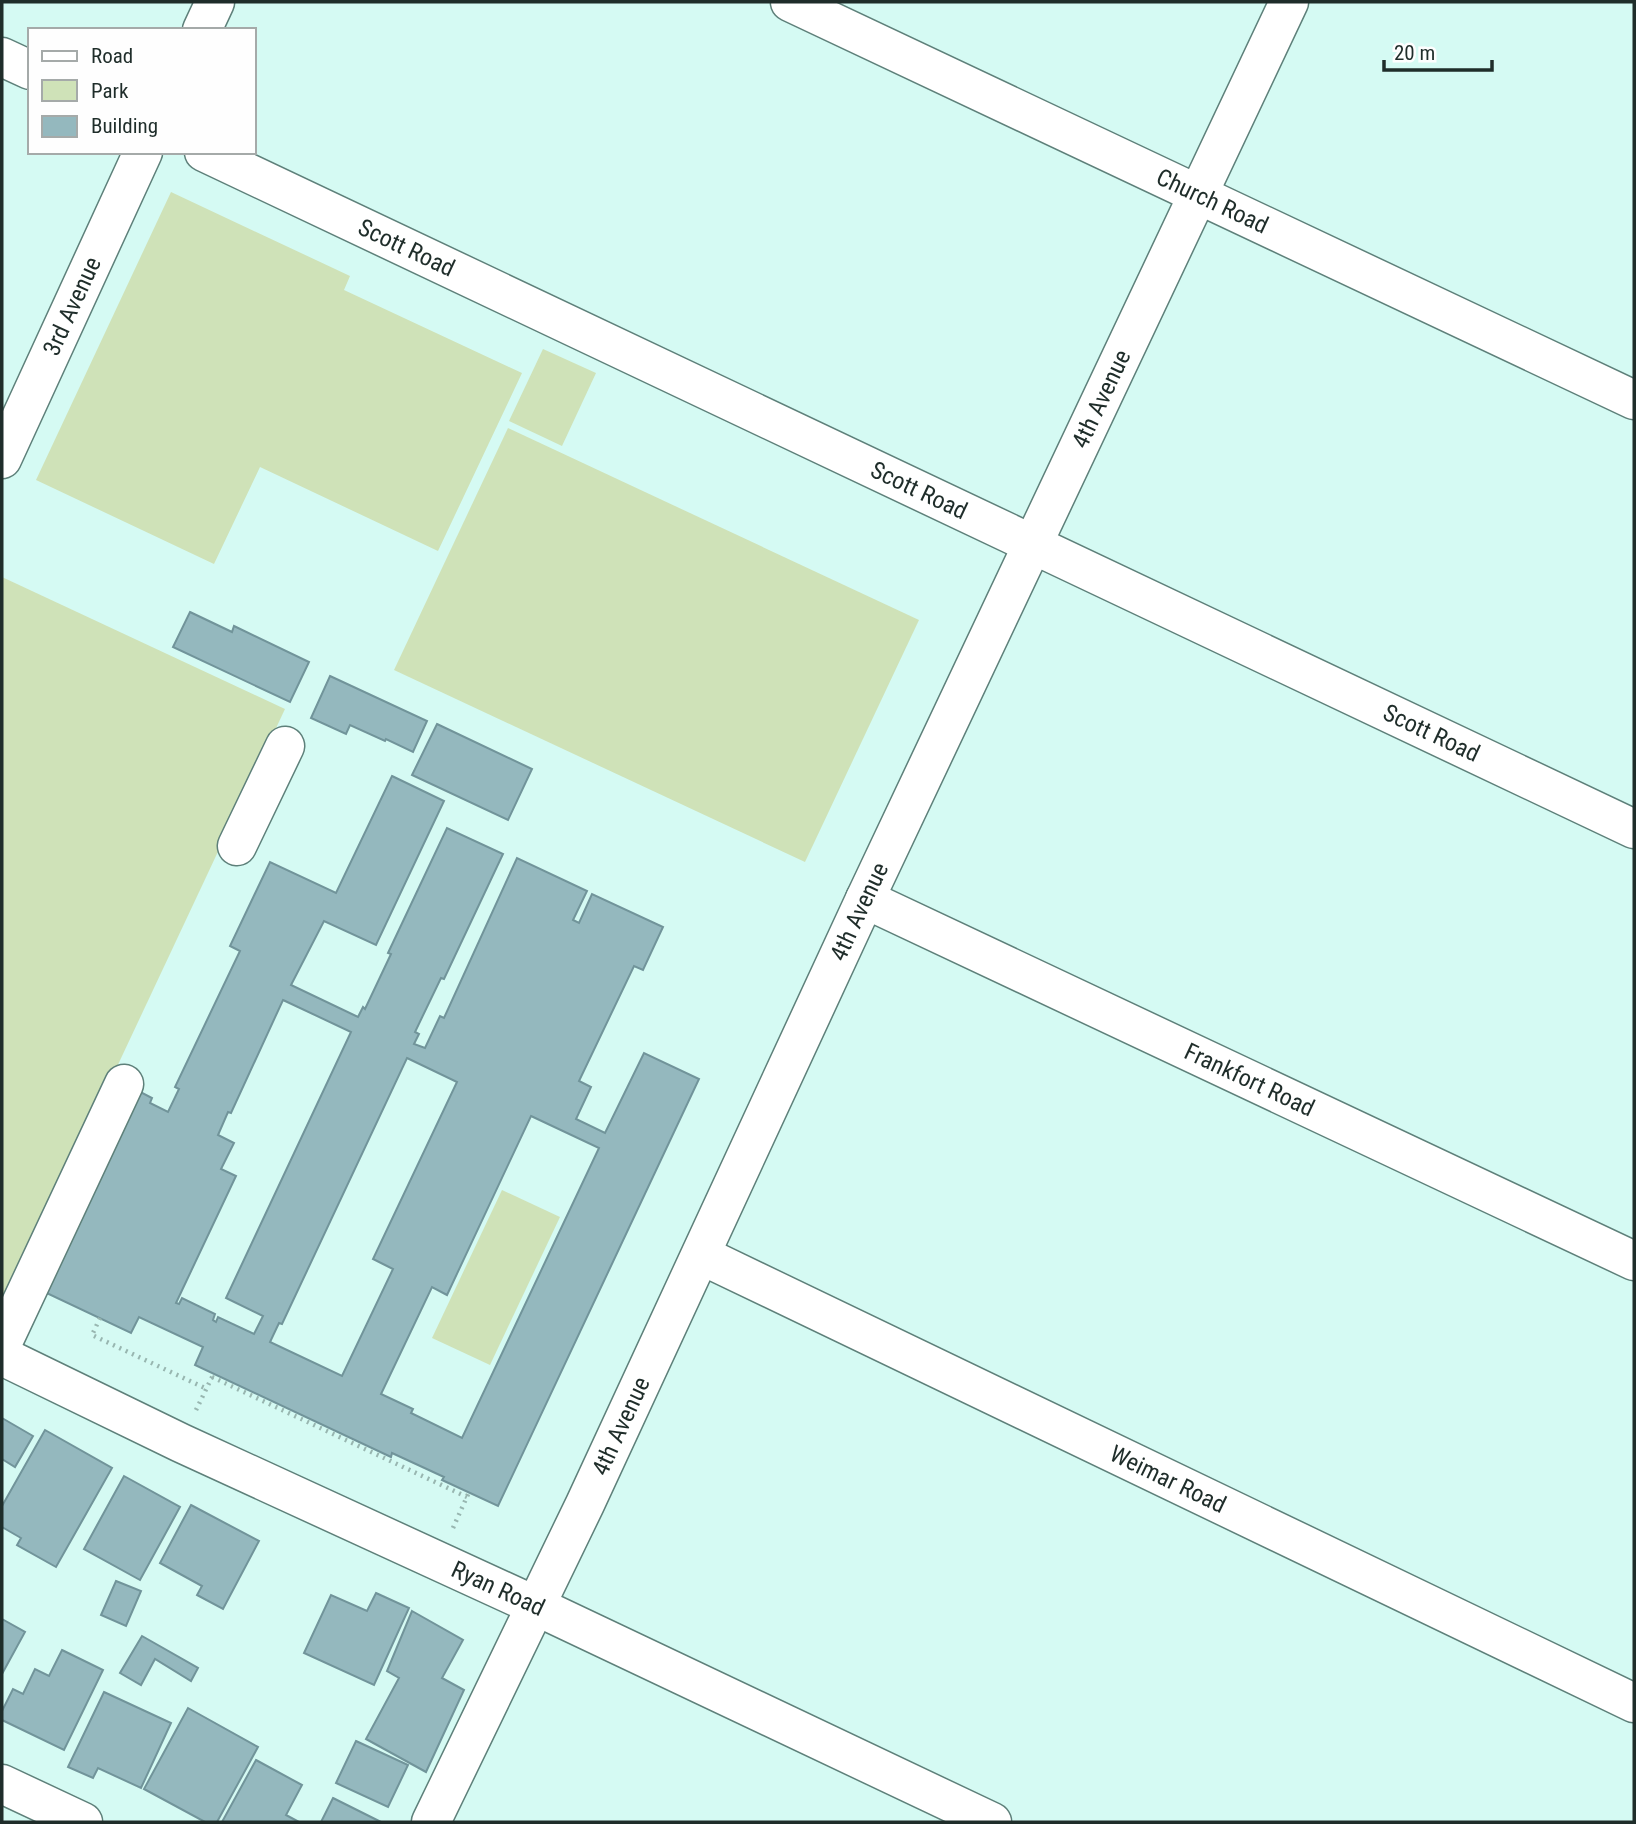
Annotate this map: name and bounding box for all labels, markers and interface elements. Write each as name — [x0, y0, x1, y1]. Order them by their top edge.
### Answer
legend — [28, 28, 256, 154]
scale bar — [1384, 28, 1492, 72]
text: 20 m — [1394, 41, 1435, 65]
text: Road — [91, 44, 133, 68]
text: Park — [91, 79, 129, 103]
text: Building — [91, 114, 158, 138]
street label: Church Road — [1152, 163, 1273, 240]
street label: Scott Road — [354, 213, 459, 283]
street label: 3rd Avenue — [37, 253, 107, 360]
street label: 4th Avenue — [1066, 345, 1136, 453]
street label: Scott Road — [866, 456, 972, 525]
street label: Scott Road — [1379, 698, 1484, 768]
street label: 4th Avenue — [824, 858, 894, 965]
street label: Frankfort Road — [1180, 1037, 1319, 1123]
street label: 4th Avenue — [586, 1373, 656, 1480]
street label: Weimar Road — [1105, 1439, 1230, 1519]
street label: Ryan Road — [447, 1555, 549, 1622]

